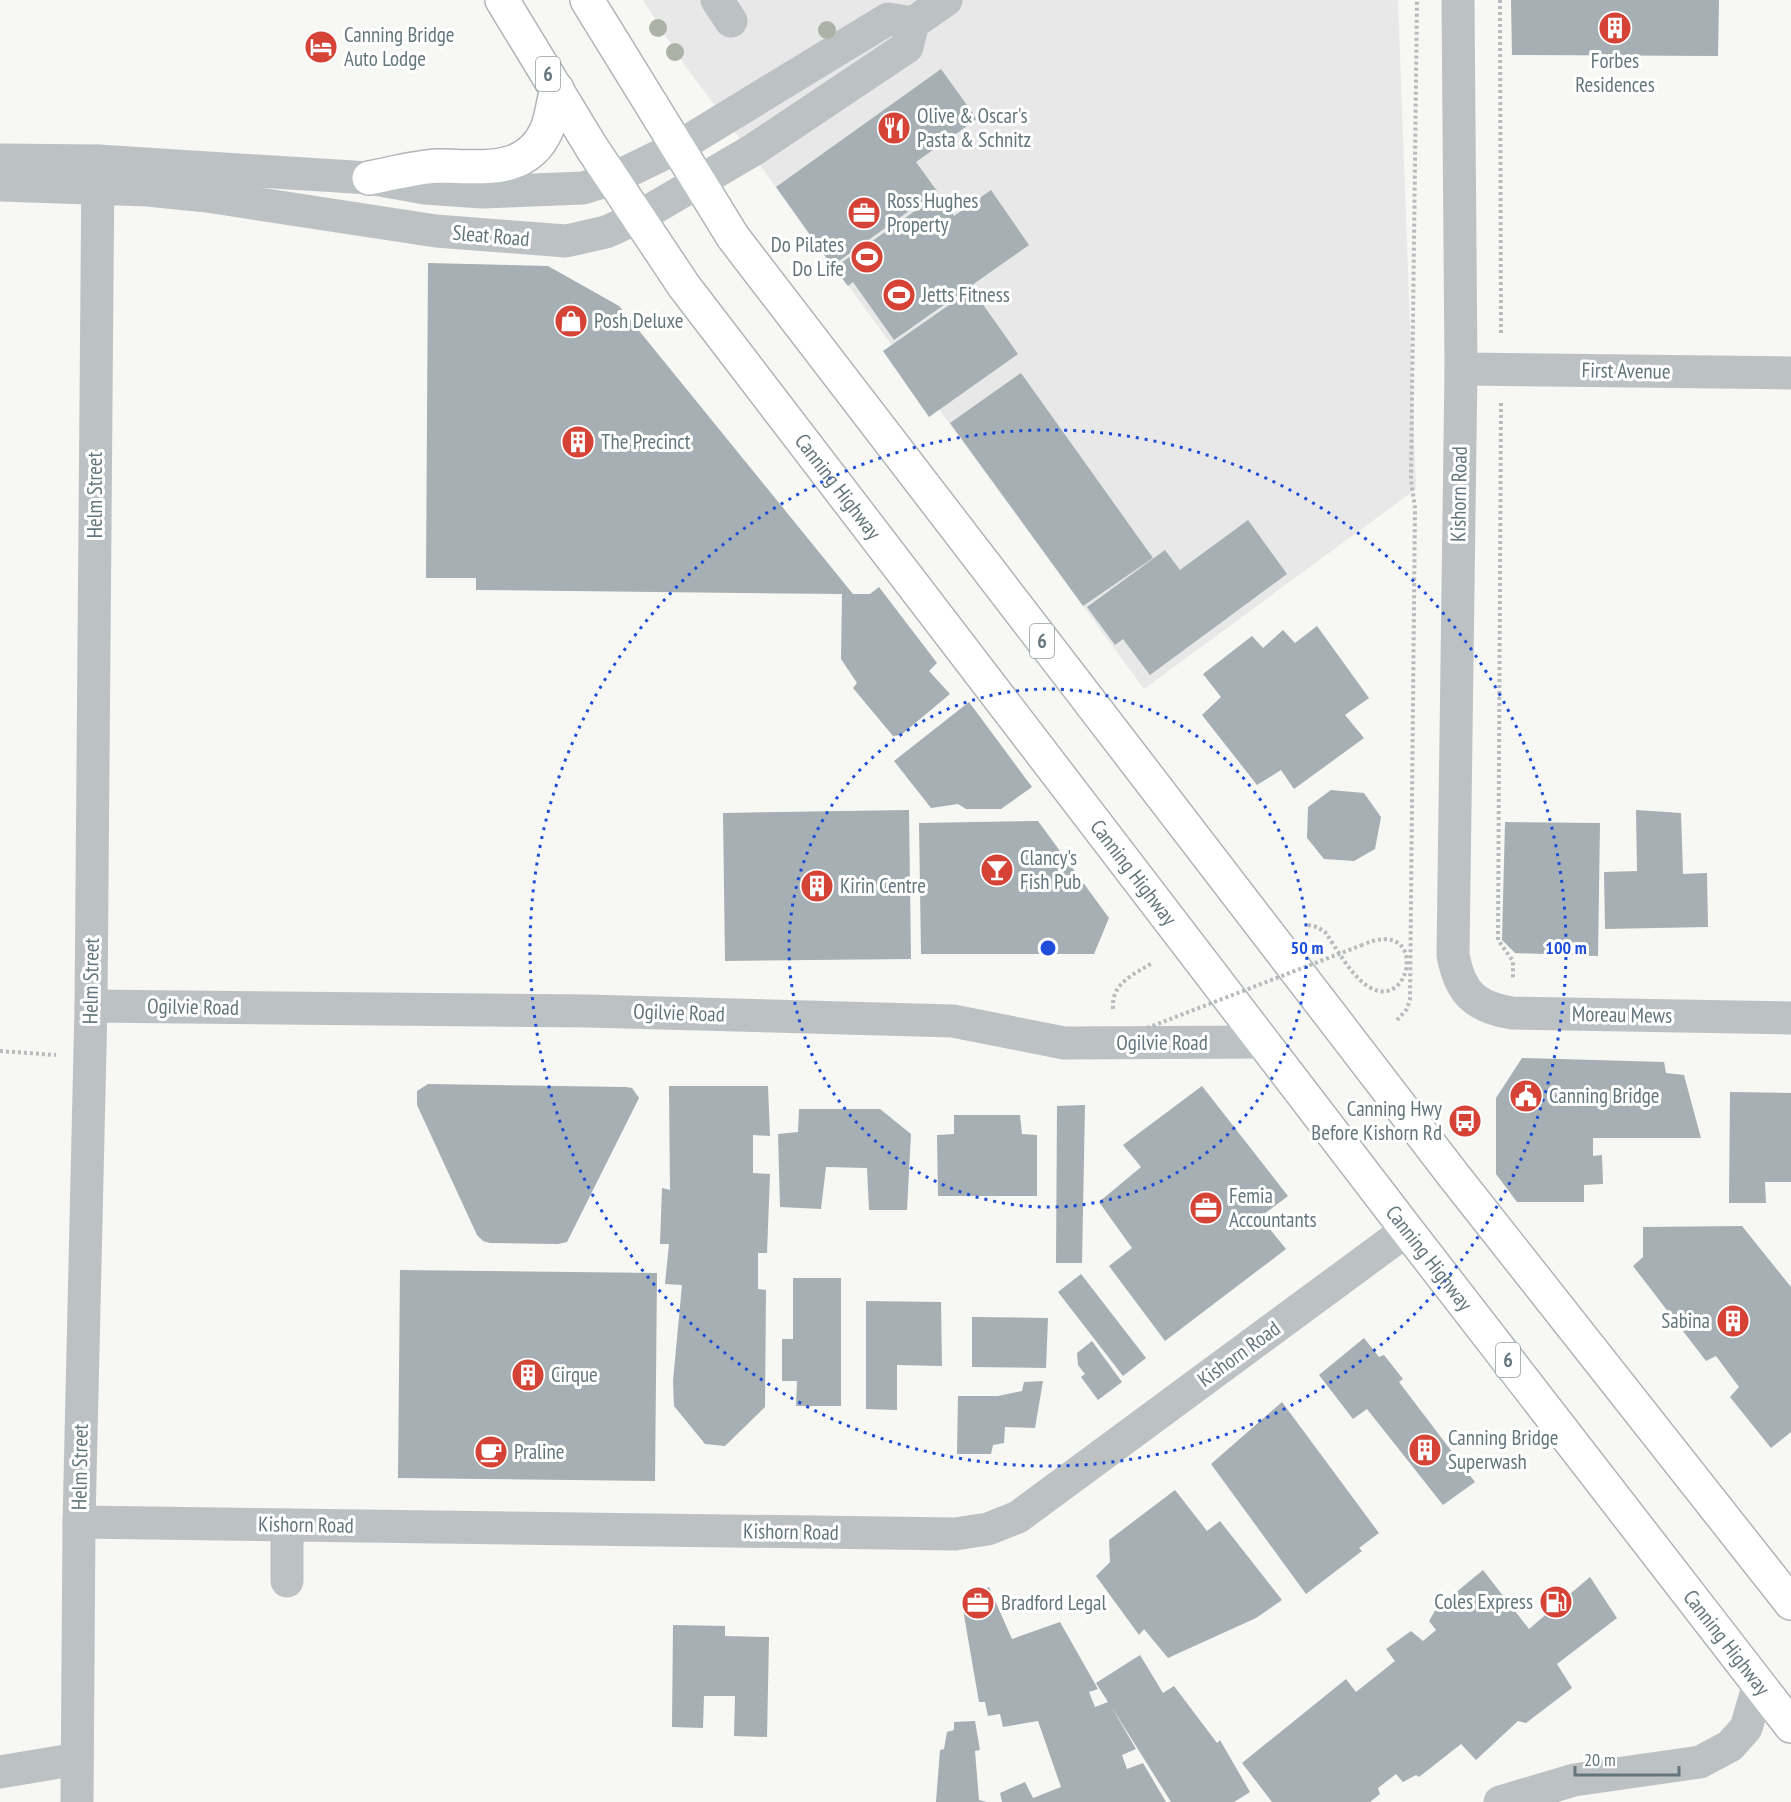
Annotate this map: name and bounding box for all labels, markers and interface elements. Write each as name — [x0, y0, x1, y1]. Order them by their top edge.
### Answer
building icon: Forbes Residences — [1597, 10, 1633, 46]
place label: Canning Bridge Auto Lodge — [344, 21, 455, 72]
hotel icon: Canning Bridge Auto Lodge — [303, 29, 339, 65]
place label: Forbes Residences — [1575, 47, 1655, 98]
road number: 6 — [536, 57, 560, 91]
place label: Olive & Oscar's Pasta & Schnitz — [917, 102, 1031, 153]
restaurant icon: Olive & Oscar's Pasta & Schnitz — [876, 110, 912, 146]
place label: Ross Hughes Property — [887, 187, 978, 238]
office icon: Ross Hughes Property — [846, 195, 882, 231]
street label: Sleat Road — [452, 219, 531, 252]
place label: Do Pilates Do Life — [771, 231, 844, 282]
sports icon: Do Pilates Do Life — [849, 239, 885, 275]
sports icon: Jetts Fitness — [881, 277, 917, 313]
place label: Jetts Fitness — [921, 281, 1010, 308]
shop icon: Posh Deluxe — [553, 303, 589, 339]
place label: Posh Deluxe — [594, 307, 683, 334]
street label: First Avenue — [1581, 356, 1671, 385]
building icon: The Precinct — [560, 424, 596, 460]
place label: The Precinct — [601, 428, 691, 455]
street label: Canning Highway — [789, 428, 887, 545]
street label: Kishorn Road — [1444, 446, 1473, 542]
street label: Helm Street — [81, 452, 108, 538]
road number: 6 — [1030, 624, 1054, 658]
street label: Canning Highway — [1085, 814, 1183, 931]
place label: Clancy's Fish Pub — [1020, 844, 1081, 895]
bar icon: Clancy's Fish Pub — [979, 852, 1015, 888]
building icon: Kirin Centre — [799, 868, 835, 904]
place label: Kirin Centre — [840, 872, 926, 899]
text: 50 m — [1291, 936, 1323, 959]
text: 100 m — [1545, 936, 1587, 959]
street label: Helm Street — [76, 937, 105, 1024]
centre of rings — [1038, 938, 1058, 958]
street label: Ogilvie Road — [147, 992, 239, 1021]
street label: Ogilvie Road — [633, 997, 725, 1028]
street label: Moreau Mews — [1572, 1000, 1672, 1029]
street label: Ogilvie Road — [1116, 1029, 1208, 1056]
public building icon: Canning Bridge — [1508, 1078, 1544, 1114]
place label: Canning Bridge — [1549, 1082, 1660, 1109]
place label: Canning Hwy Before Kishorn Rd — [1311, 1095, 1442, 1146]
bus stop icon: Canning Hwy Before Kishorn Rd — [1447, 1103, 1483, 1139]
place label: Femia Accountants — [1229, 1182, 1317, 1233]
office icon: Femia Accountants — [1188, 1190, 1224, 1226]
street label: Canning Highway — [1380, 1200, 1479, 1316]
building icon: Sabina — [1715, 1303, 1751, 1339]
place label: Sabina — [1661, 1307, 1710, 1334]
street label: Kishorn Road — [1192, 1315, 1285, 1393]
road number: 6 — [1496, 1343, 1520, 1377]
building icon: Cirque — [510, 1357, 546, 1393]
place label: Cirque — [551, 1361, 598, 1388]
street label: Helm Street — [65, 1423, 94, 1510]
place label: Canning Bridge Superwash — [1448, 1424, 1559, 1475]
building icon: Canning Bridge Superwash — [1407, 1432, 1443, 1468]
cafe icon: Praline — [473, 1434, 509, 1470]
place label: Praline — [514, 1438, 564, 1465]
street label: Kishorn Road — [258, 1510, 354, 1539]
street label: Kishorn Road — [743, 1517, 839, 1546]
fuel station icon: Coles Express — [1538, 1584, 1574, 1620]
street label: Canning Highway — [1677, 1584, 1776, 1701]
office icon: Bradford Legal — [960, 1585, 996, 1621]
place label: Coles Express — [1434, 1588, 1533, 1615]
place label: Bradford Legal — [1001, 1589, 1107, 1616]
scale bar — [1575, 1739, 1678, 1777]
text: 20 m — [1584, 1748, 1616, 1771]

